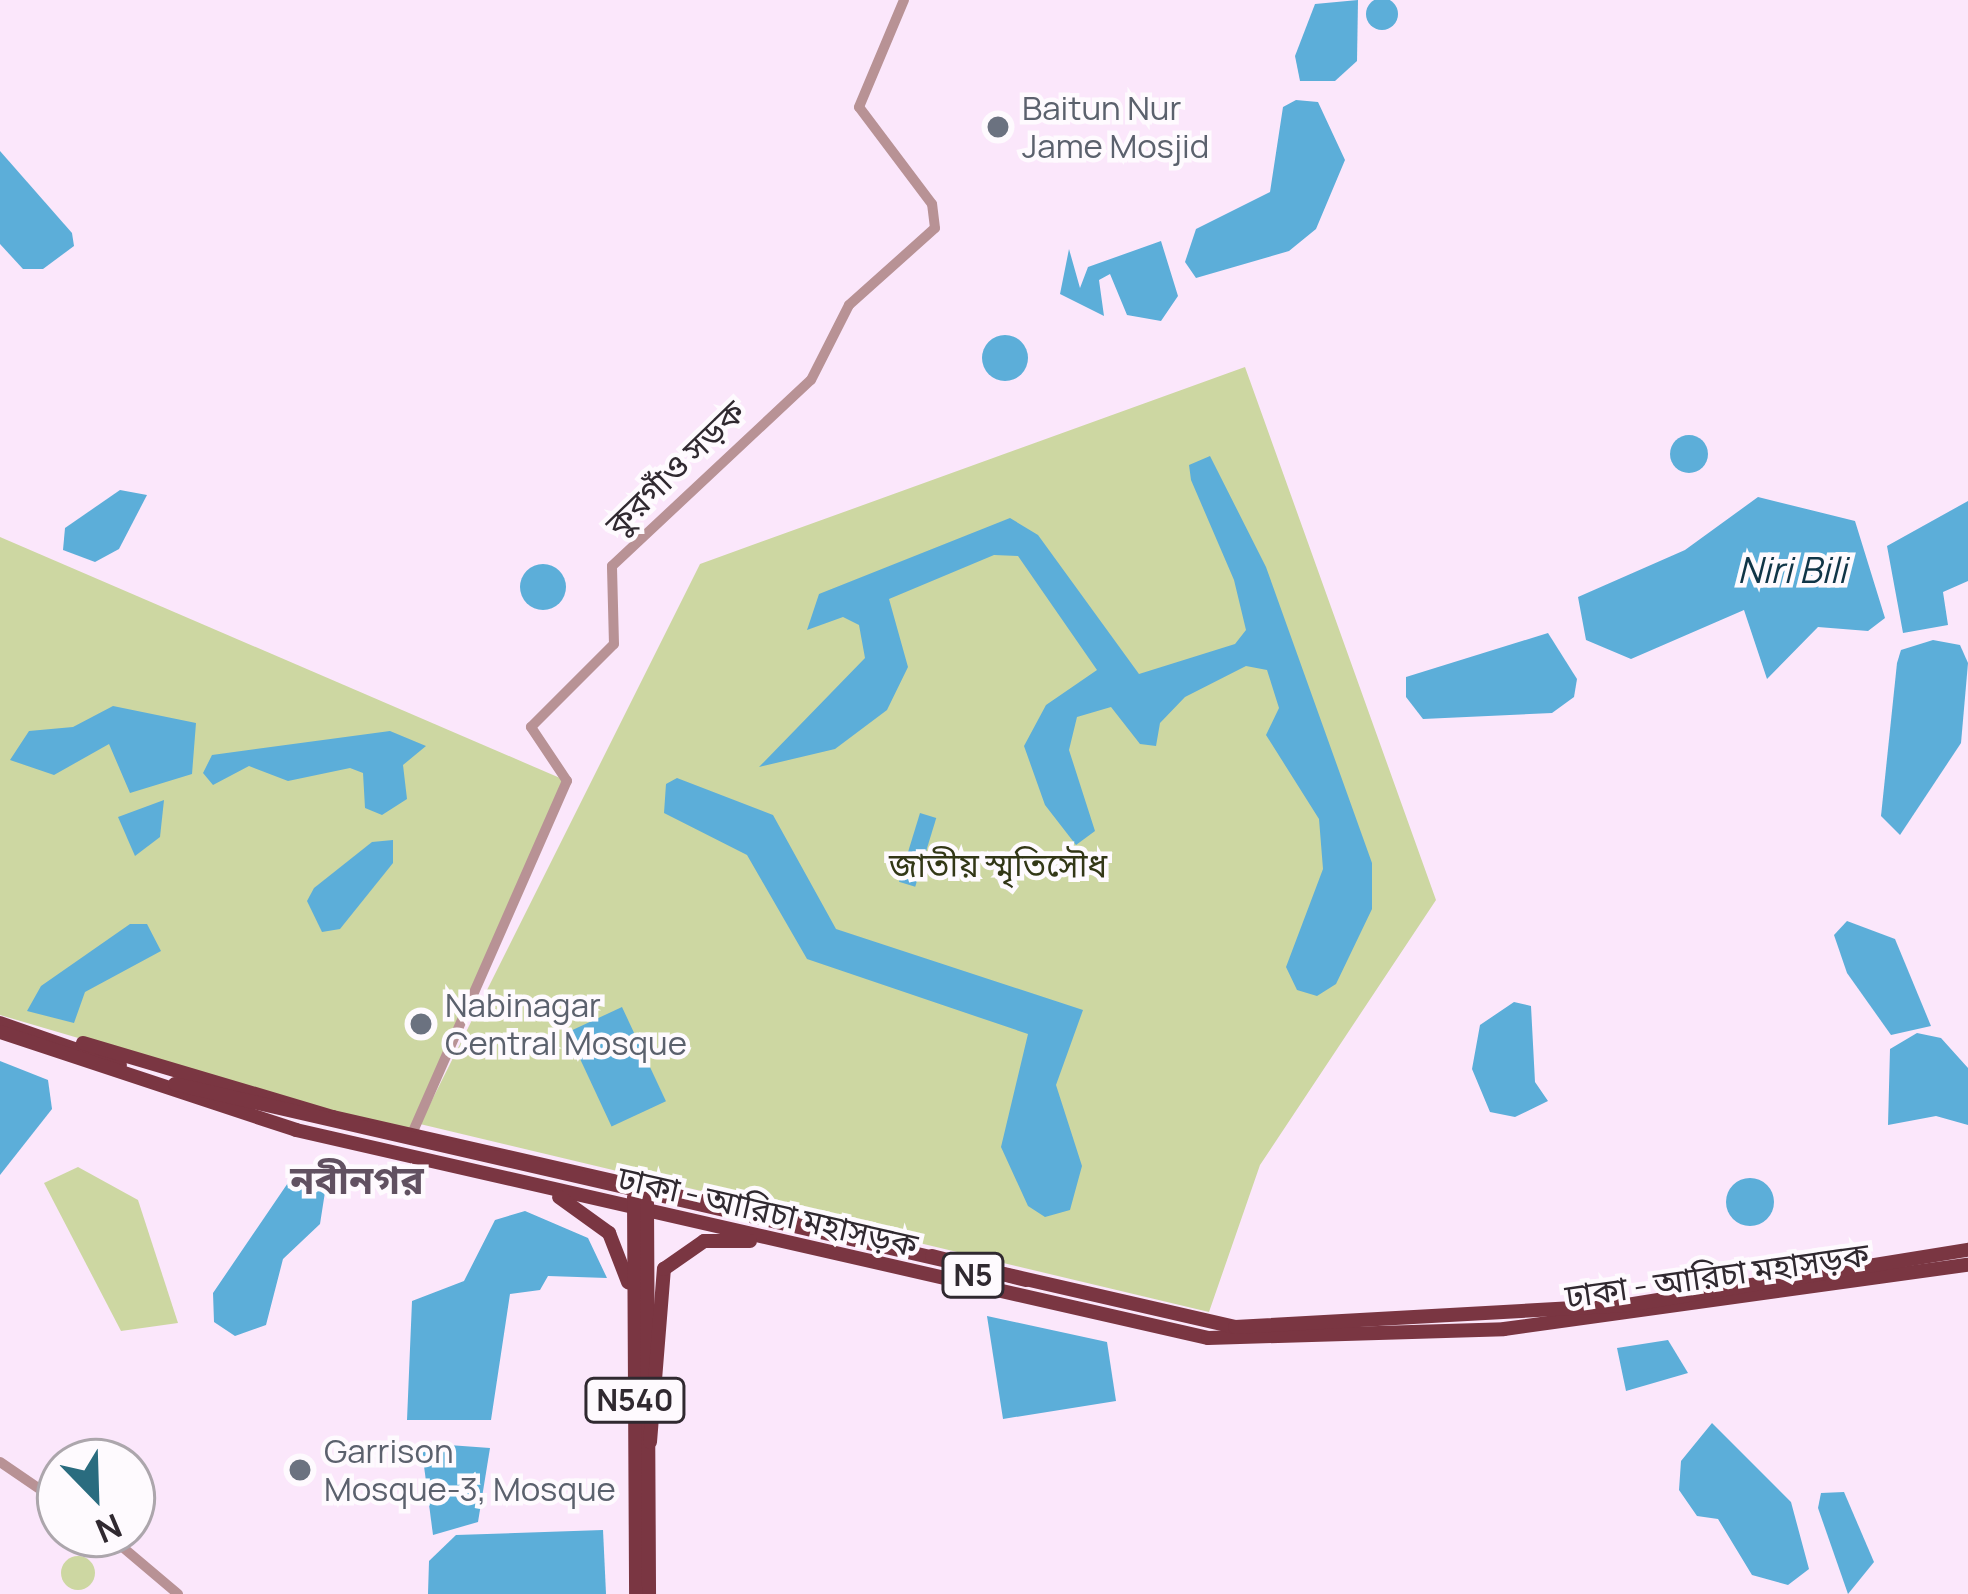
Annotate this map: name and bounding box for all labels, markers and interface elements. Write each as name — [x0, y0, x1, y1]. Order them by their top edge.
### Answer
place label: Baitun Nur Jame Mosjid — [1022, 88, 1209, 166]
marker: Baitun Nur Jame Mosjid — [985, 114, 1011, 140]
street label: কুরগাঁও সড়ক — [597, 392, 753, 544]
water label: Niri Bili — [1738, 548, 1846, 592]
park label: জাতীয় স্মৃতিসৌধ — [889, 845, 1107, 885]
place label: Nabinagar Central Mosque — [445, 985, 687, 1063]
marker: Nabinagar Central Mosque — [408, 1011, 434, 1037]
district label: নবীনগর — [290, 1156, 424, 1202]
street label: ঢাকা - আরিচা মহাসড়ক — [614, 1157, 922, 1265]
street label: ঢাকা - আরিচা মহাসড়ক — [1563, 1234, 1871, 1316]
road number: N5 — [940, 1251, 1006, 1299]
road number: N540 — [584, 1376, 686, 1424]
place label: Garrison Mosque-3, Mosque — [324, 1431, 616, 1509]
north arrow — [36, 1438, 156, 1558]
marker: Garrison Mosque-3, Mosque — [287, 1457, 313, 1483]
text: N — [89, 1503, 129, 1554]

